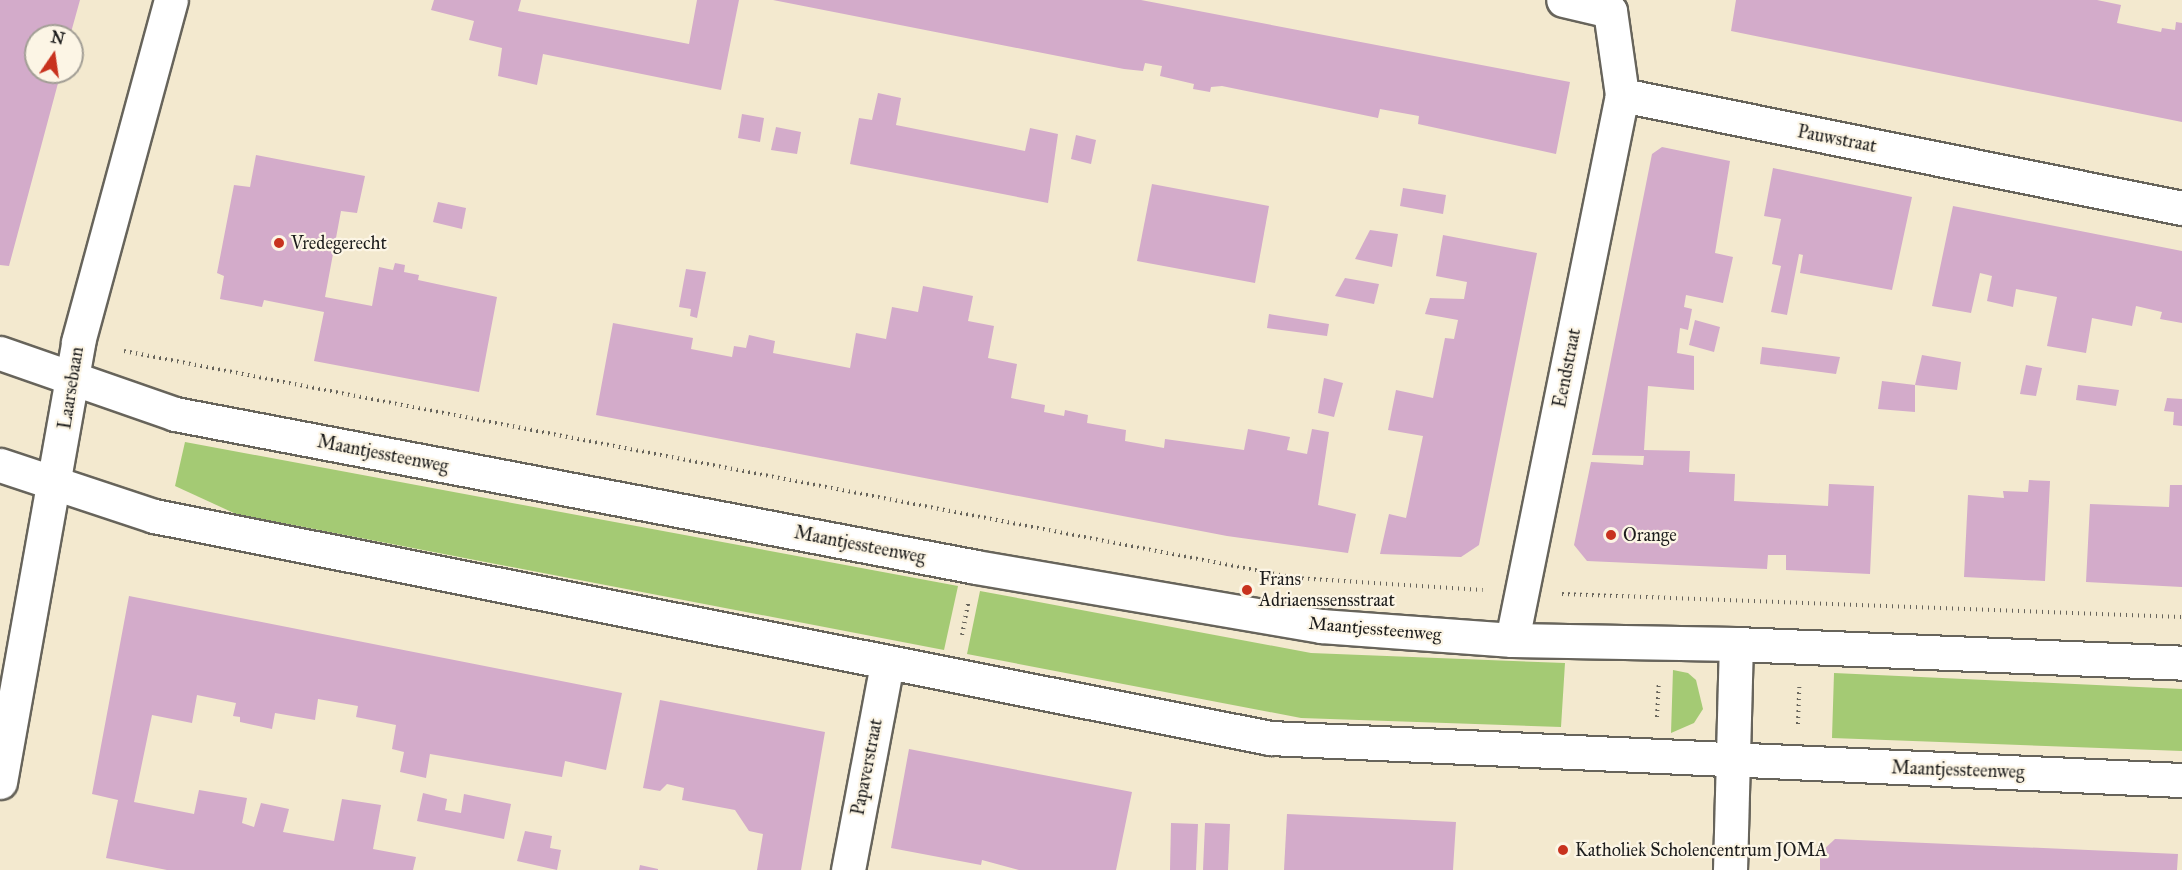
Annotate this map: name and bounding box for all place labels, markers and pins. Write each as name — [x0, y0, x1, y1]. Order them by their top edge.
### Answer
place label: Vredegerecht — [291, 232, 387, 254]
marker: Vredegerecht — [272, 236, 286, 250]
place label: Orange — [1623, 524, 1677, 546]
marker: Orange — [1604, 528, 1618, 542]
place label: Frans Adriaenssensstraat — [1259, 569, 1395, 612]
marker: Frans Adriaenssensstraat — [1240, 583, 1254, 597]
place label: Katholiek Scholencentrum JOMA — [1575, 839, 1827, 861]
marker: Katholiek Scholencentrum JOMA — [1556, 843, 1570, 857]

